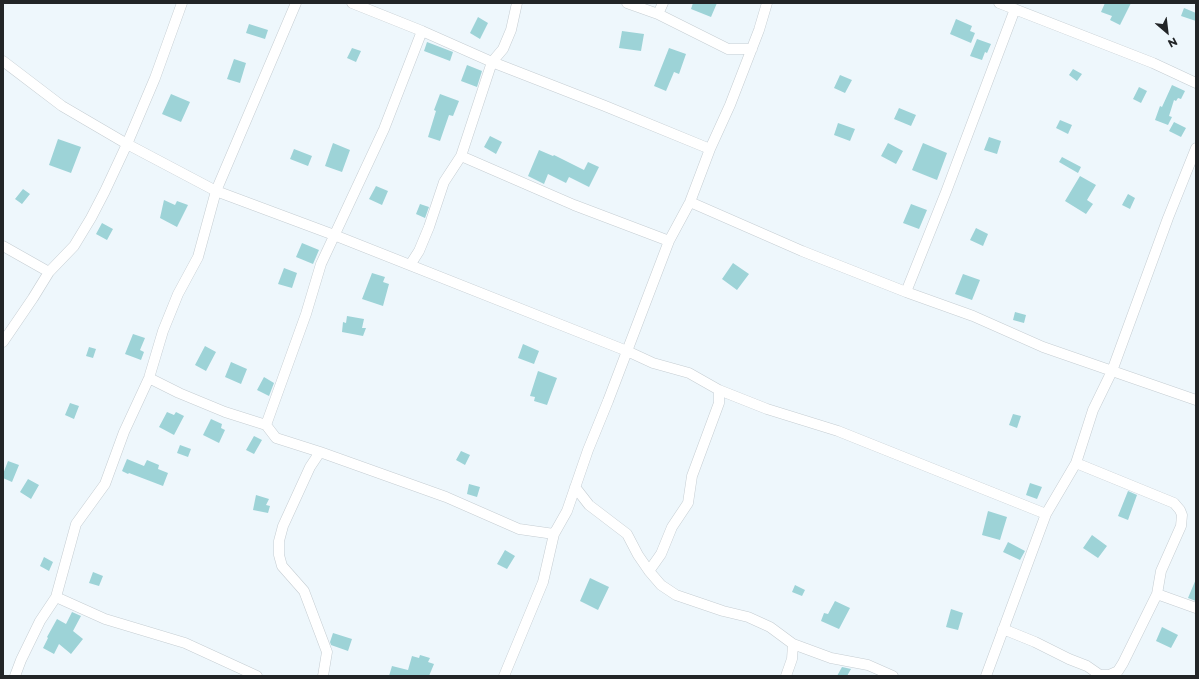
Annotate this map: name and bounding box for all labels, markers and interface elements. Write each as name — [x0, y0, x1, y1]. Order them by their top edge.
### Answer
north arrow — [1147, 12, 1187, 52]
text: N — [1165, 34, 1180, 51]

